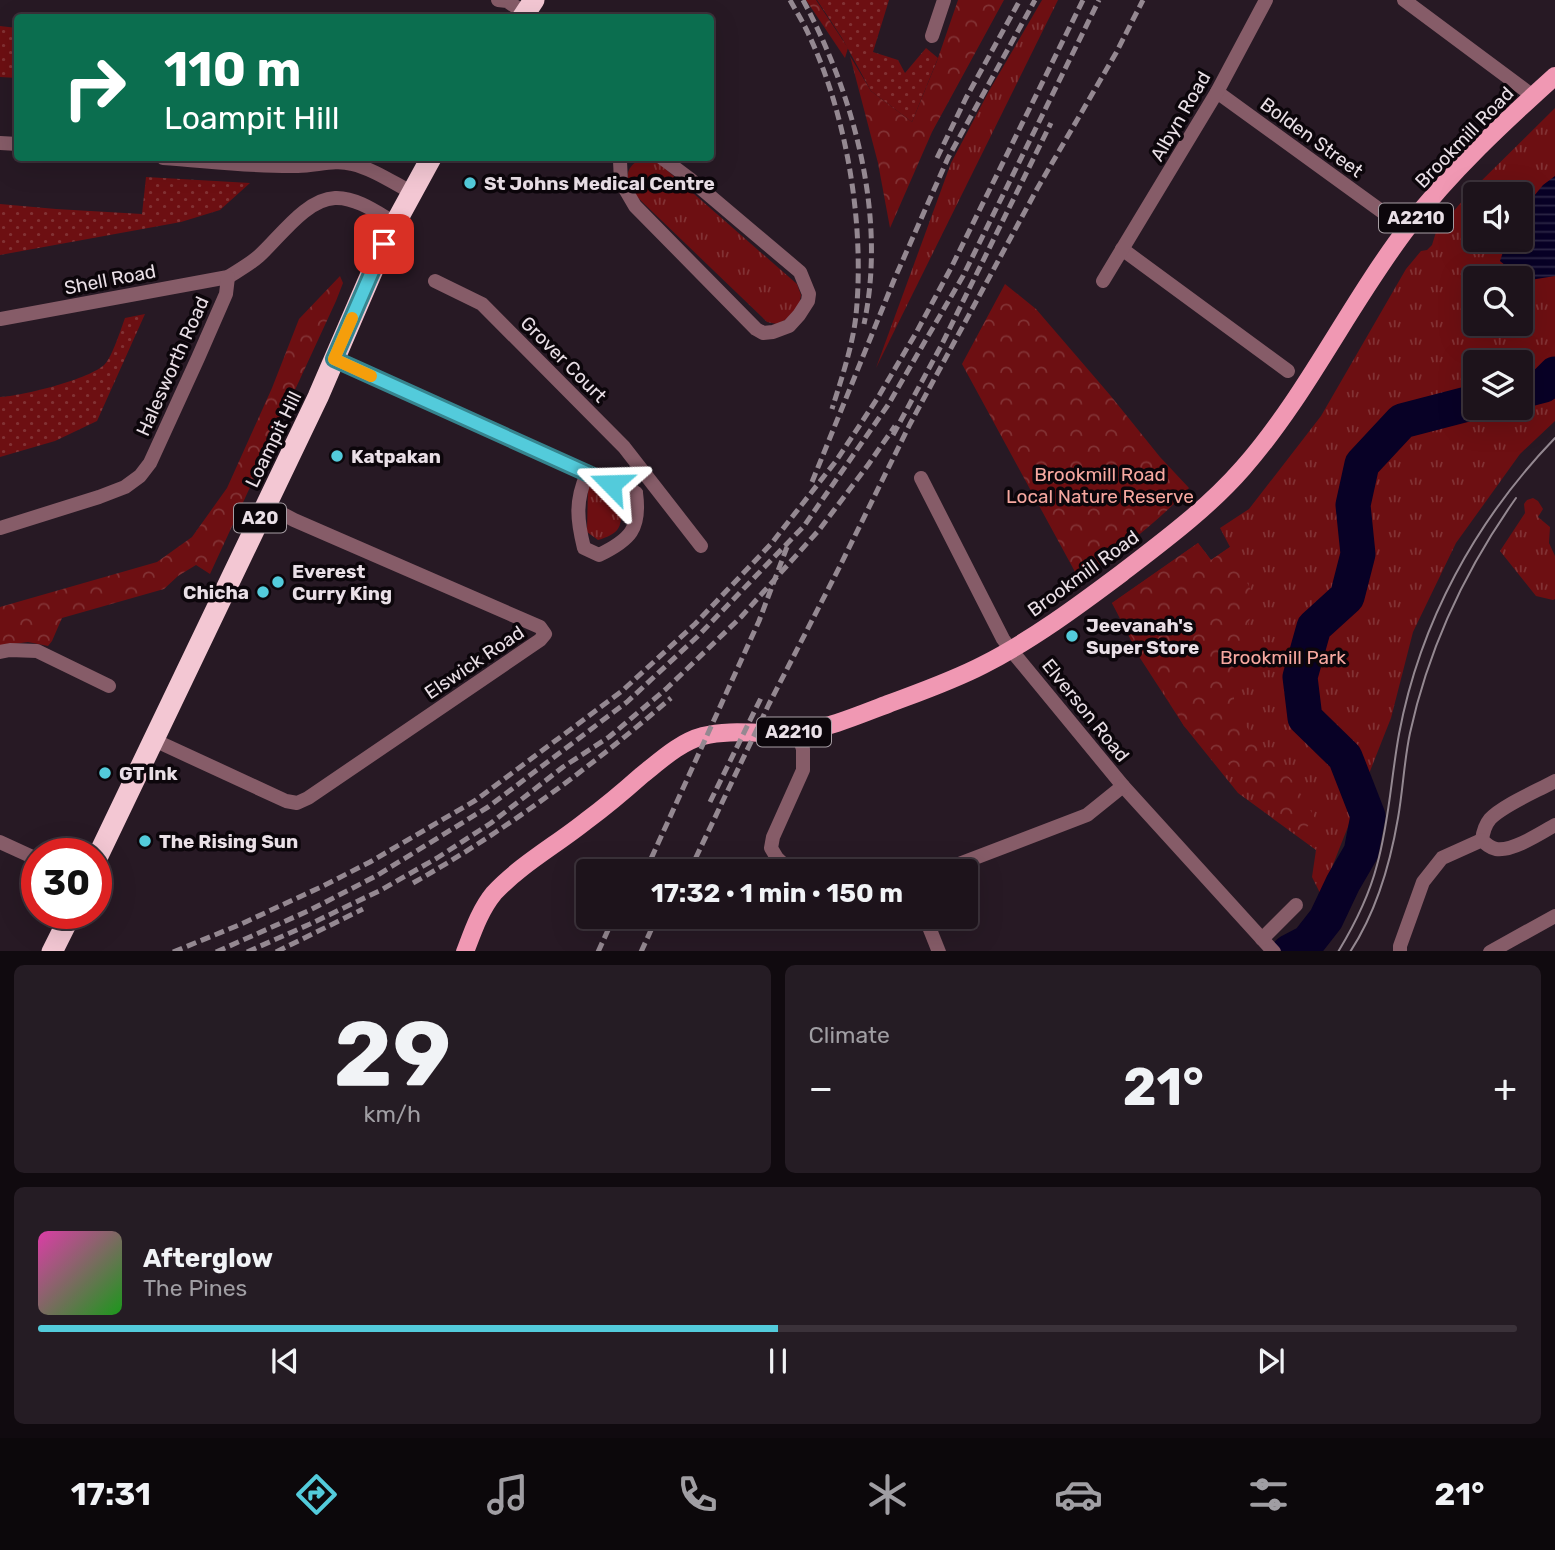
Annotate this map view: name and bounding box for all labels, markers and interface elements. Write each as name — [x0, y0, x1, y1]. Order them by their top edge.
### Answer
text: 110 m — [164, 40, 301, 98]
icon: right — [49, 42, 140, 133]
street label: Albyn Road — [1145, 67, 1215, 165]
street label: Brookmill Road — [1410, 82, 1518, 193]
street label: Bolden Street — [1256, 92, 1368, 183]
text: Loampit Hill — [164, 99, 339, 137]
place label: St Johns Medical Centre — [484, 172, 715, 195]
marker: St Johns Medical Centre — [462, 175, 478, 191]
map controls — [1463, 182, 1533, 420]
button: sound — [1463, 182, 1533, 252]
road number: A2210 — [1379, 204, 1453, 232]
pin — [354, 214, 414, 274]
icon: arrive — [365, 225, 403, 263]
street label: Shell Road — [62, 259, 158, 300]
button: search — [1463, 266, 1533, 336]
street label: Halesworth Road — [131, 293, 214, 440]
street label: Grover Court — [516, 311, 612, 408]
button: layers — [1463, 350, 1533, 420]
street label: Loampit Hill — [240, 387, 307, 491]
place label: Katpakan — [351, 445, 441, 468]
position arrow — [574, 447, 648, 521]
marker: Katpakan — [329, 448, 345, 464]
park label: Brookmill Road Local Nature Reserve — [1006, 463, 1194, 508]
road number: A20 — [234, 504, 286, 532]
street label: Brookmill Road — [1023, 525, 1143, 621]
place label: Everest Curry King — [292, 560, 392, 605]
marker: Everest Curry King — [270, 574, 286, 590]
place label: Chicha — [183, 581, 249, 604]
marker: Chicha — [255, 584, 271, 600]
place label: Jeevanah's Super Store — [1086, 614, 1199, 659]
street label: Elswick Road — [420, 621, 528, 704]
marker: Jeevanah's Super Store — [1064, 628, 1080, 644]
park label: Brookmill Park — [1220, 646, 1346, 669]
street label: Elverson Road — [1037, 654, 1134, 766]
road number: A2210 — [757, 718, 831, 746]
place label: GT Ink — [119, 762, 178, 785]
marker: GT Ink — [97, 765, 113, 781]
place label: The Rising Sun — [159, 830, 298, 853]
marker: The Rising Sun — [137, 833, 153, 849]
speed limit sign: 30 — [21, 838, 112, 929]
text: 17:32 · 1 min · 150 m — [651, 878, 903, 909]
text: 29 — [334, 1000, 451, 1108]
text: Climate — [809, 1021, 890, 1049]
text: 21° — [1123, 1056, 1204, 1118]
text: − — [809, 1065, 833, 1111]
text: + — [1493, 1065, 1517, 1111]
text: km/h — [364, 1100, 421, 1128]
text: Afterglow — [143, 1243, 273, 1274]
text: The Pines — [143, 1274, 247, 1302]
icon: previous — [266, 1342, 304, 1380]
icon: pause — [759, 1342, 797, 1380]
icon: next — [1252, 1342, 1290, 1380]
icon: directions — [292, 1470, 341, 1519]
icon: music — [483, 1470, 532, 1519]
icon: phone — [673, 1470, 722, 1519]
icon: climate — [863, 1470, 912, 1519]
icon: car — [1054, 1470, 1103, 1519]
icon: filters — [1244, 1470, 1293, 1519]
text: 17:31 — [71, 1475, 151, 1513]
text: 21° — [1434, 1475, 1484, 1513]

